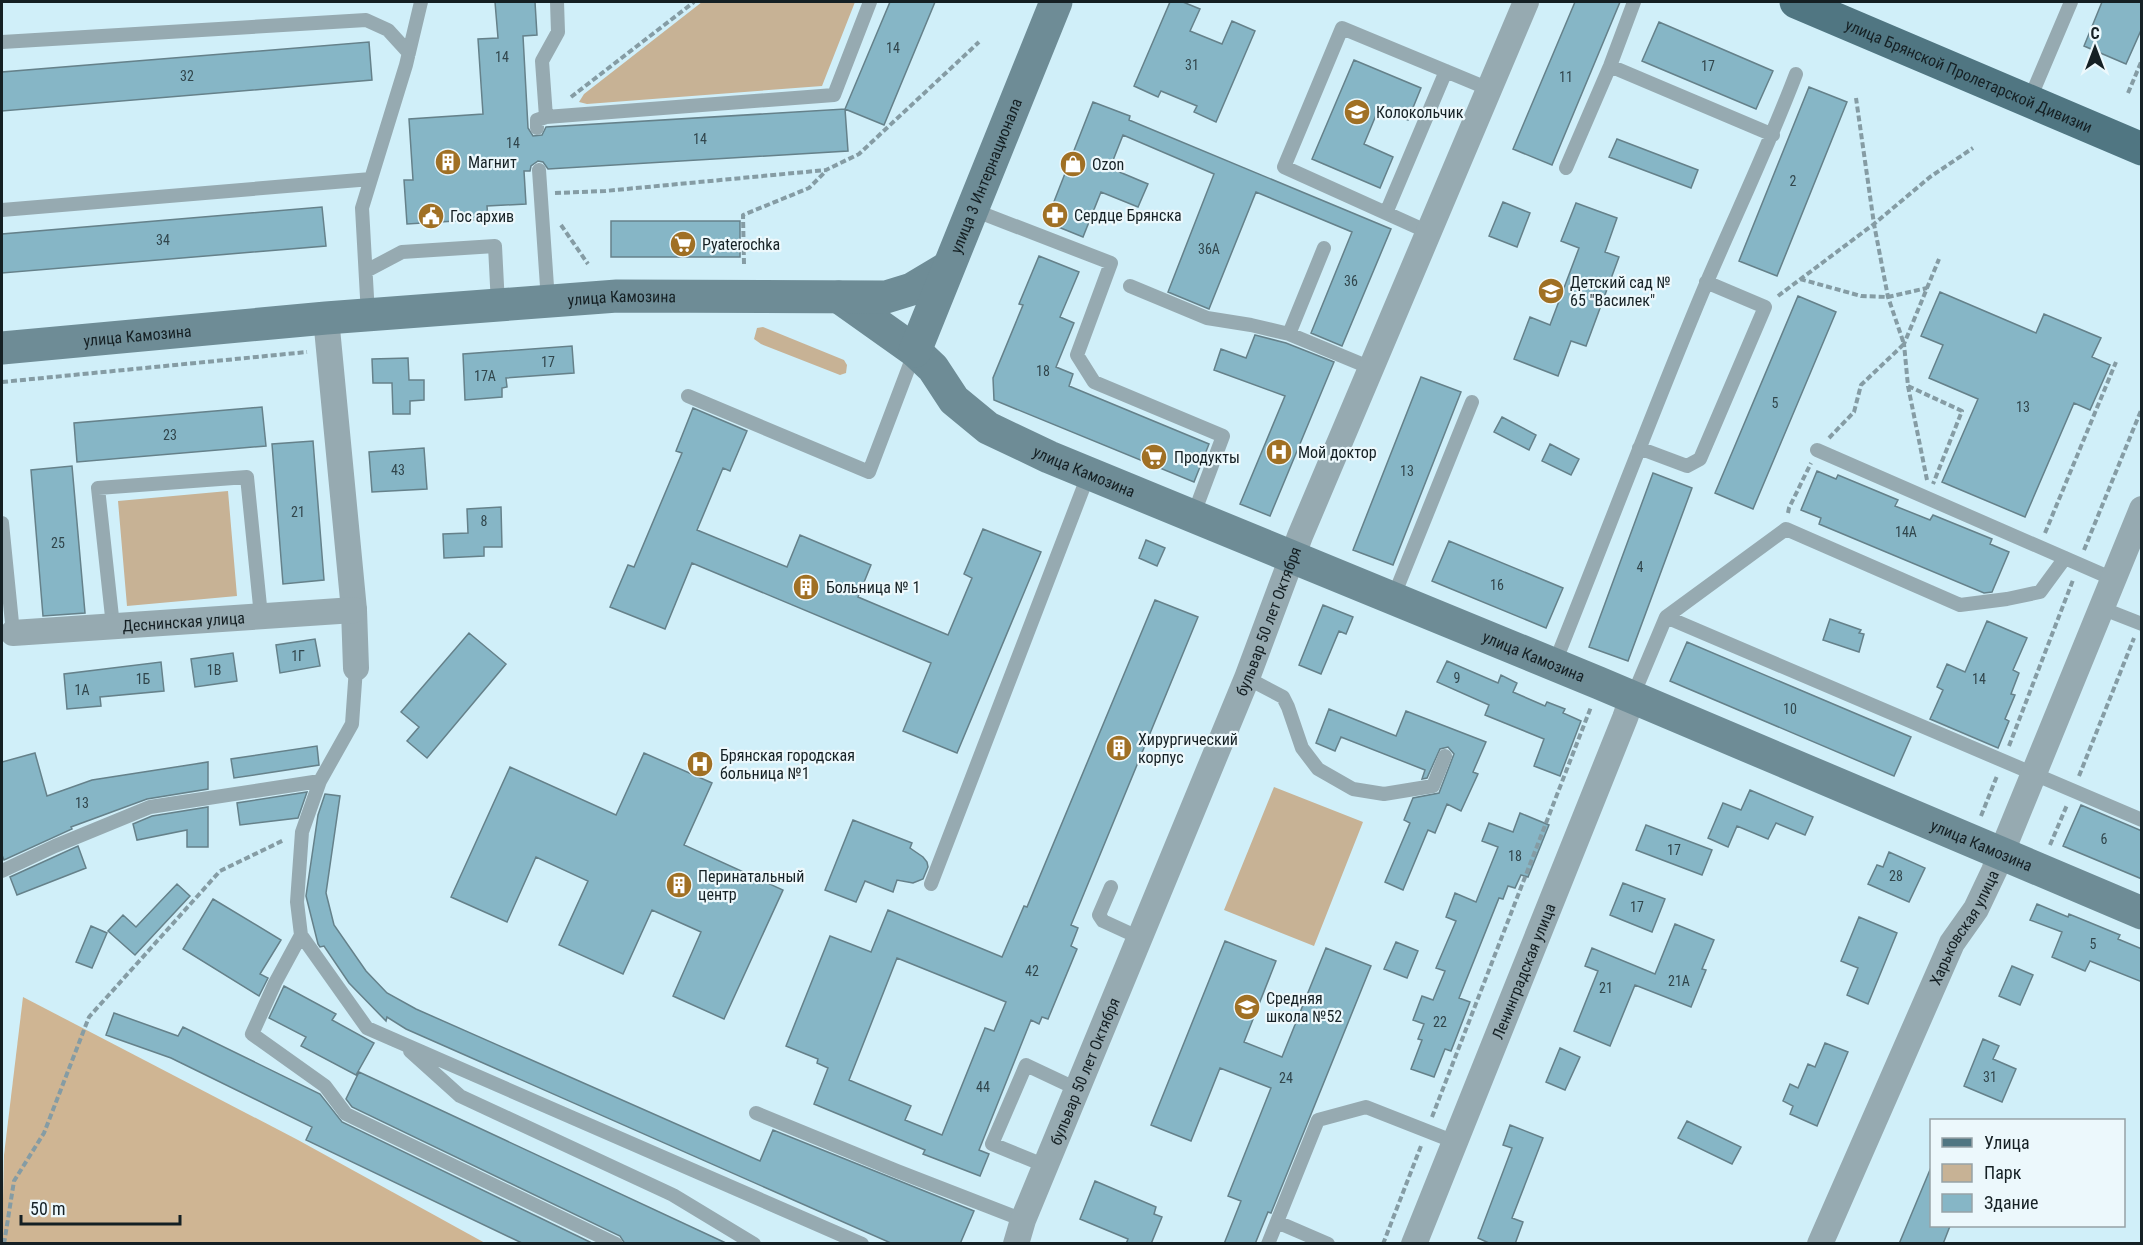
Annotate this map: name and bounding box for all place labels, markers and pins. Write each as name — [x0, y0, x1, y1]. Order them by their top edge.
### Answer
school or university icon: Колокольчик — [1342, 97, 1372, 127]
place label: Колокольчик — [1376, 103, 1464, 122]
building icon: Магнит — [433, 147, 463, 177]
shop icon: Ozon — [1058, 149, 1088, 179]
place label: Магнит — [468, 153, 517, 172]
place label: Ozon — [1092, 155, 1124, 174]
pharmacy icon: Сердце Брянска — [1040, 200, 1070, 230]
public building icon: Гос архив — [416, 201, 446, 231]
place label: Сердце Брянска — [1074, 206, 1182, 225]
place label: Гос архив — [450, 207, 514, 226]
supermarket icon: Pyaterochka — [668, 229, 698, 259]
place label: Pyaterochka — [702, 235, 780, 254]
place label: Детский сад № 65 "Василек" — [1570, 273, 1671, 310]
school or university icon: Детский сад № 65 "Василек" — [1536, 276, 1566, 306]
hospital icon: Мой доктор — [1264, 437, 1294, 467]
supermarket icon: Продукты — [1139, 442, 1169, 472]
place label: Мой доктор — [1298, 443, 1377, 462]
place label: Продукты — [1174, 448, 1240, 467]
building icon: Больница № 1 — [791, 572, 821, 602]
place label: Больница № 1 — [826, 578, 920, 597]
place label: Хирургический корпус — [1138, 730, 1238, 767]
building icon: Хирургический корпус — [1104, 733, 1134, 763]
place label: Брянская городская больница №1 — [720, 746, 855, 783]
hospital icon: Брянская городская больница №1 — [685, 749, 715, 779]
place label: Перинатальный центр — [698, 867, 804, 904]
building icon: Перинатальный центр — [664, 870, 694, 900]
place label: Средняя школа №52 — [1266, 989, 1342, 1026]
school or university icon: Средняя школа №52 — [1232, 992, 1262, 1022]

